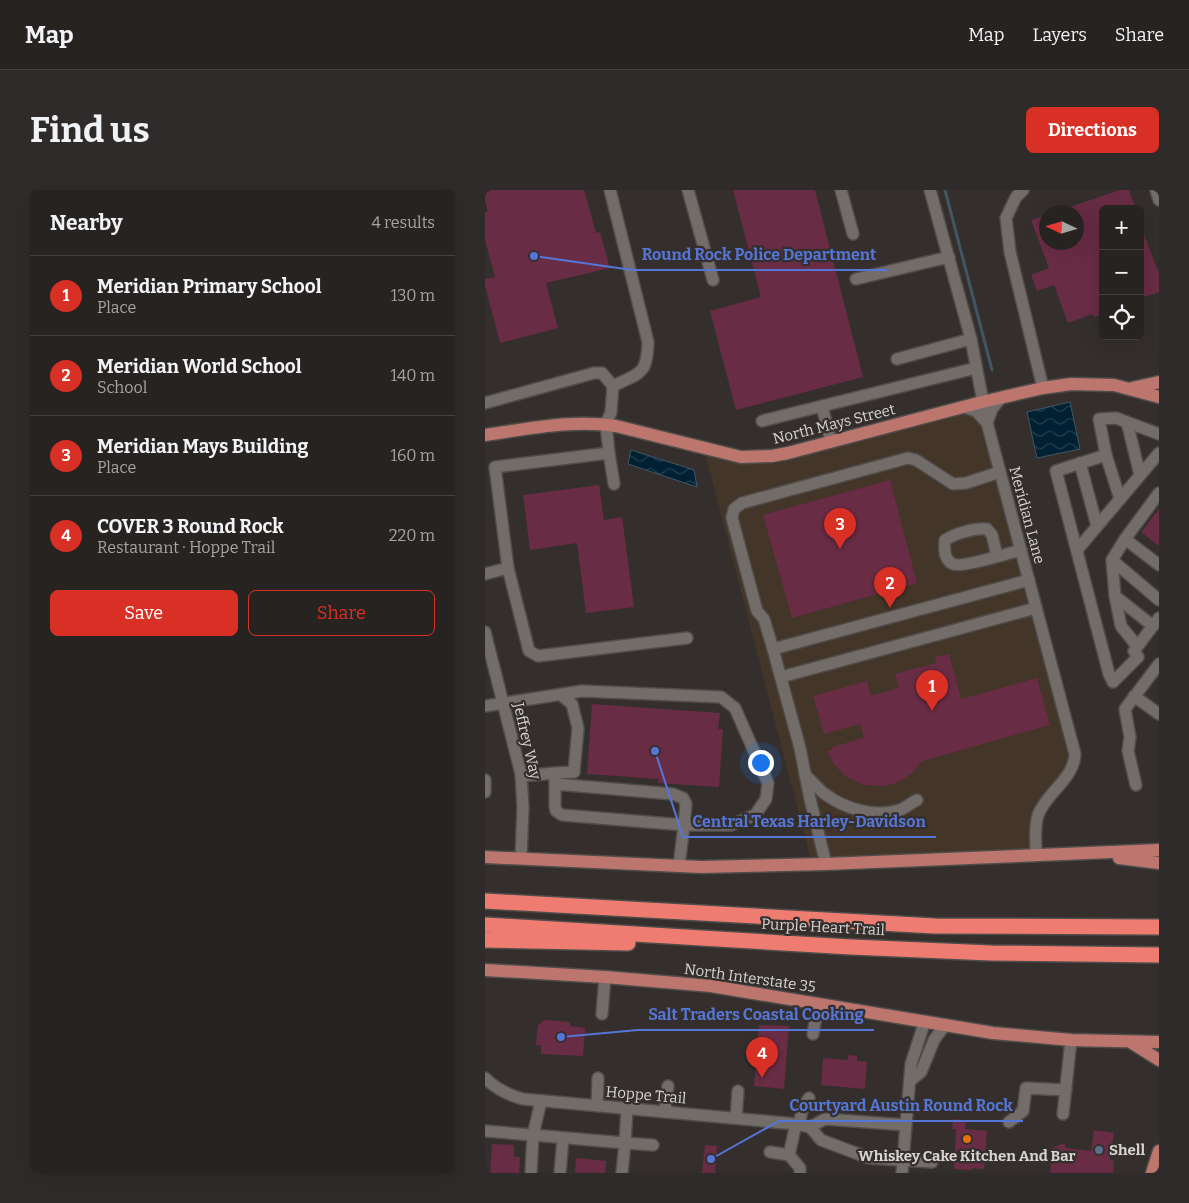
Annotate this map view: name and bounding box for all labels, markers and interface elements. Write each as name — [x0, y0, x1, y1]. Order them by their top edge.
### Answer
text: Map — [25, 21, 74, 49]
text: Map — [968, 24, 1004, 46]
text: Layers — [1032, 24, 1087, 46]
text: Share — [1115, 24, 1164, 46]
button: Directions — [1026, 107, 1159, 153]
text: Find us — [30, 109, 150, 151]
north arrow — [1039, 205, 1084, 250]
map controls — [1099, 205, 1144, 340]
button: + — [1099, 205, 1144, 250]
text: Nearby — [50, 210, 123, 236]
text: 4 results — [372, 213, 435, 232]
callout: Round Rock Police Department — [632, 239, 887, 270]
text: Round Rock Police Department — [642, 245, 877, 264]
button: − — [1099, 250, 1144, 295]
text: Meridian Primary School — [97, 275, 322, 298]
text: 1 — [63, 286, 69, 305]
text: 130 m — [391, 286, 435, 305]
button: locate — [1099, 295, 1144, 340]
text: Place — [97, 298, 136, 317]
text: Meridian World School — [97, 355, 302, 378]
text: 2 — [61, 366, 71, 385]
text: 140 m — [390, 366, 435, 385]
text: School — [97, 378, 147, 397]
street label: North Mays Street — [771, 400, 898, 448]
text: Meridian Mays Building — [97, 435, 309, 458]
text: 3 — [61, 446, 71, 465]
text: 160 m — [390, 446, 435, 465]
text: Place — [97, 458, 136, 477]
street label: Meridian Lane — [1005, 464, 1049, 566]
pin: 3 — [824, 508, 856, 549]
text: COVER 3 Round Rock — [97, 515, 284, 538]
text: 4 — [61, 526, 71, 545]
text: 220 m — [389, 526, 435, 545]
text: Restaurant · Hoppe Trail — [97, 538, 275, 557]
pin: 2 — [874, 567, 906, 608]
button: Save — [50, 590, 238, 636]
button: Share — [248, 590, 435, 636]
pin: 1 — [916, 670, 948, 711]
street label: Jeffrey Way — [509, 700, 545, 781]
your location — [748, 750, 774, 776]
callout: Central Texas Harley-Davidson — [683, 806, 936, 837]
text: Central Texas Harley-Davidson — [692, 812, 926, 831]
street label: Purple Heart Trail — [761, 915, 885, 939]
street label: North Interstate 35 — [683, 960, 817, 996]
callout: Salt Traders Coastal Cooking — [638, 999, 874, 1030]
text: Salt Traders Coastal Cooking — [648, 1005, 864, 1024]
pin: 4 — [746, 1037, 778, 1078]
street label: Hoppe Trail — [605, 1083, 687, 1107]
callout: Courtyard Austin Round Rock — [779, 1090, 1023, 1121]
text: Courtyard Austin Round Rock — [789, 1096, 1013, 1115]
marker: Whiskey Cake Kitchen And Bar — [961, 1133, 973, 1145]
place label: Shell — [1109, 1141, 1145, 1159]
marker: Shell — [1093, 1144, 1105, 1156]
place label: Whiskey Cake Kitchen And Bar — [858, 1147, 1076, 1165]

